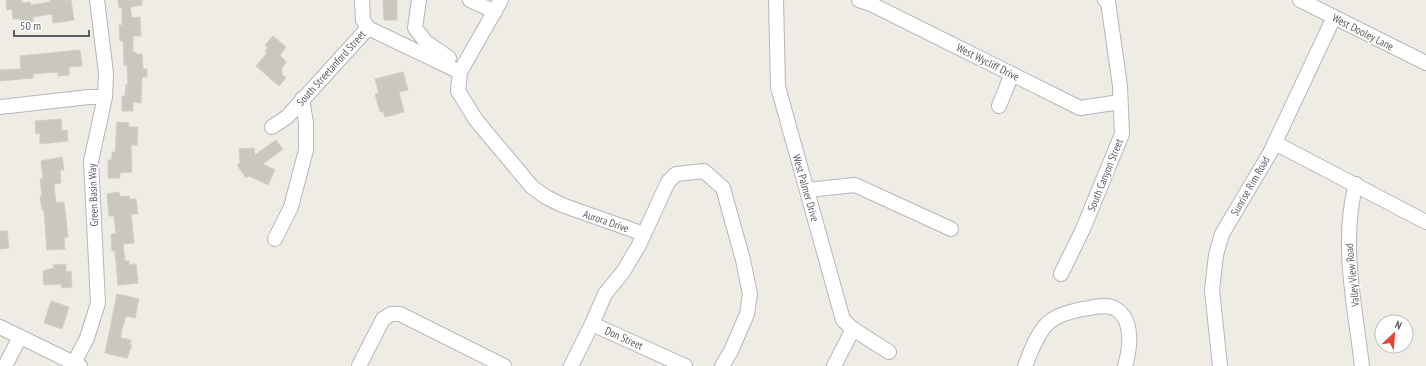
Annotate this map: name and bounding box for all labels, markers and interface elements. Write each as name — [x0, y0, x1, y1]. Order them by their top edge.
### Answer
street label: West Dooley Lane — [1330, 11, 1396, 54]
scale bar — [14, 12, 89, 38]
text: 50 m — [20, 18, 41, 33]
street label: South Streetanford Street — [293, 27, 369, 109]
street label: West Wycliff Drive — [954, 40, 1022, 84]
street label: South Canyon Street — [1084, 137, 1126, 213]
street label: West Palmer Drive — [790, 153, 822, 224]
street label: Sunrise Rim Road — [1227, 154, 1273, 218]
street label: Green Basin Way — [85, 163, 101, 227]
street label: Aurora Drive — [581, 207, 631, 235]
street label: Valley View Road — [1342, 242, 1362, 308]
north arrow — [1374, 314, 1414, 354]
text: N — [1393, 317, 1404, 333]
street label: Don Street — [603, 323, 645, 353]

